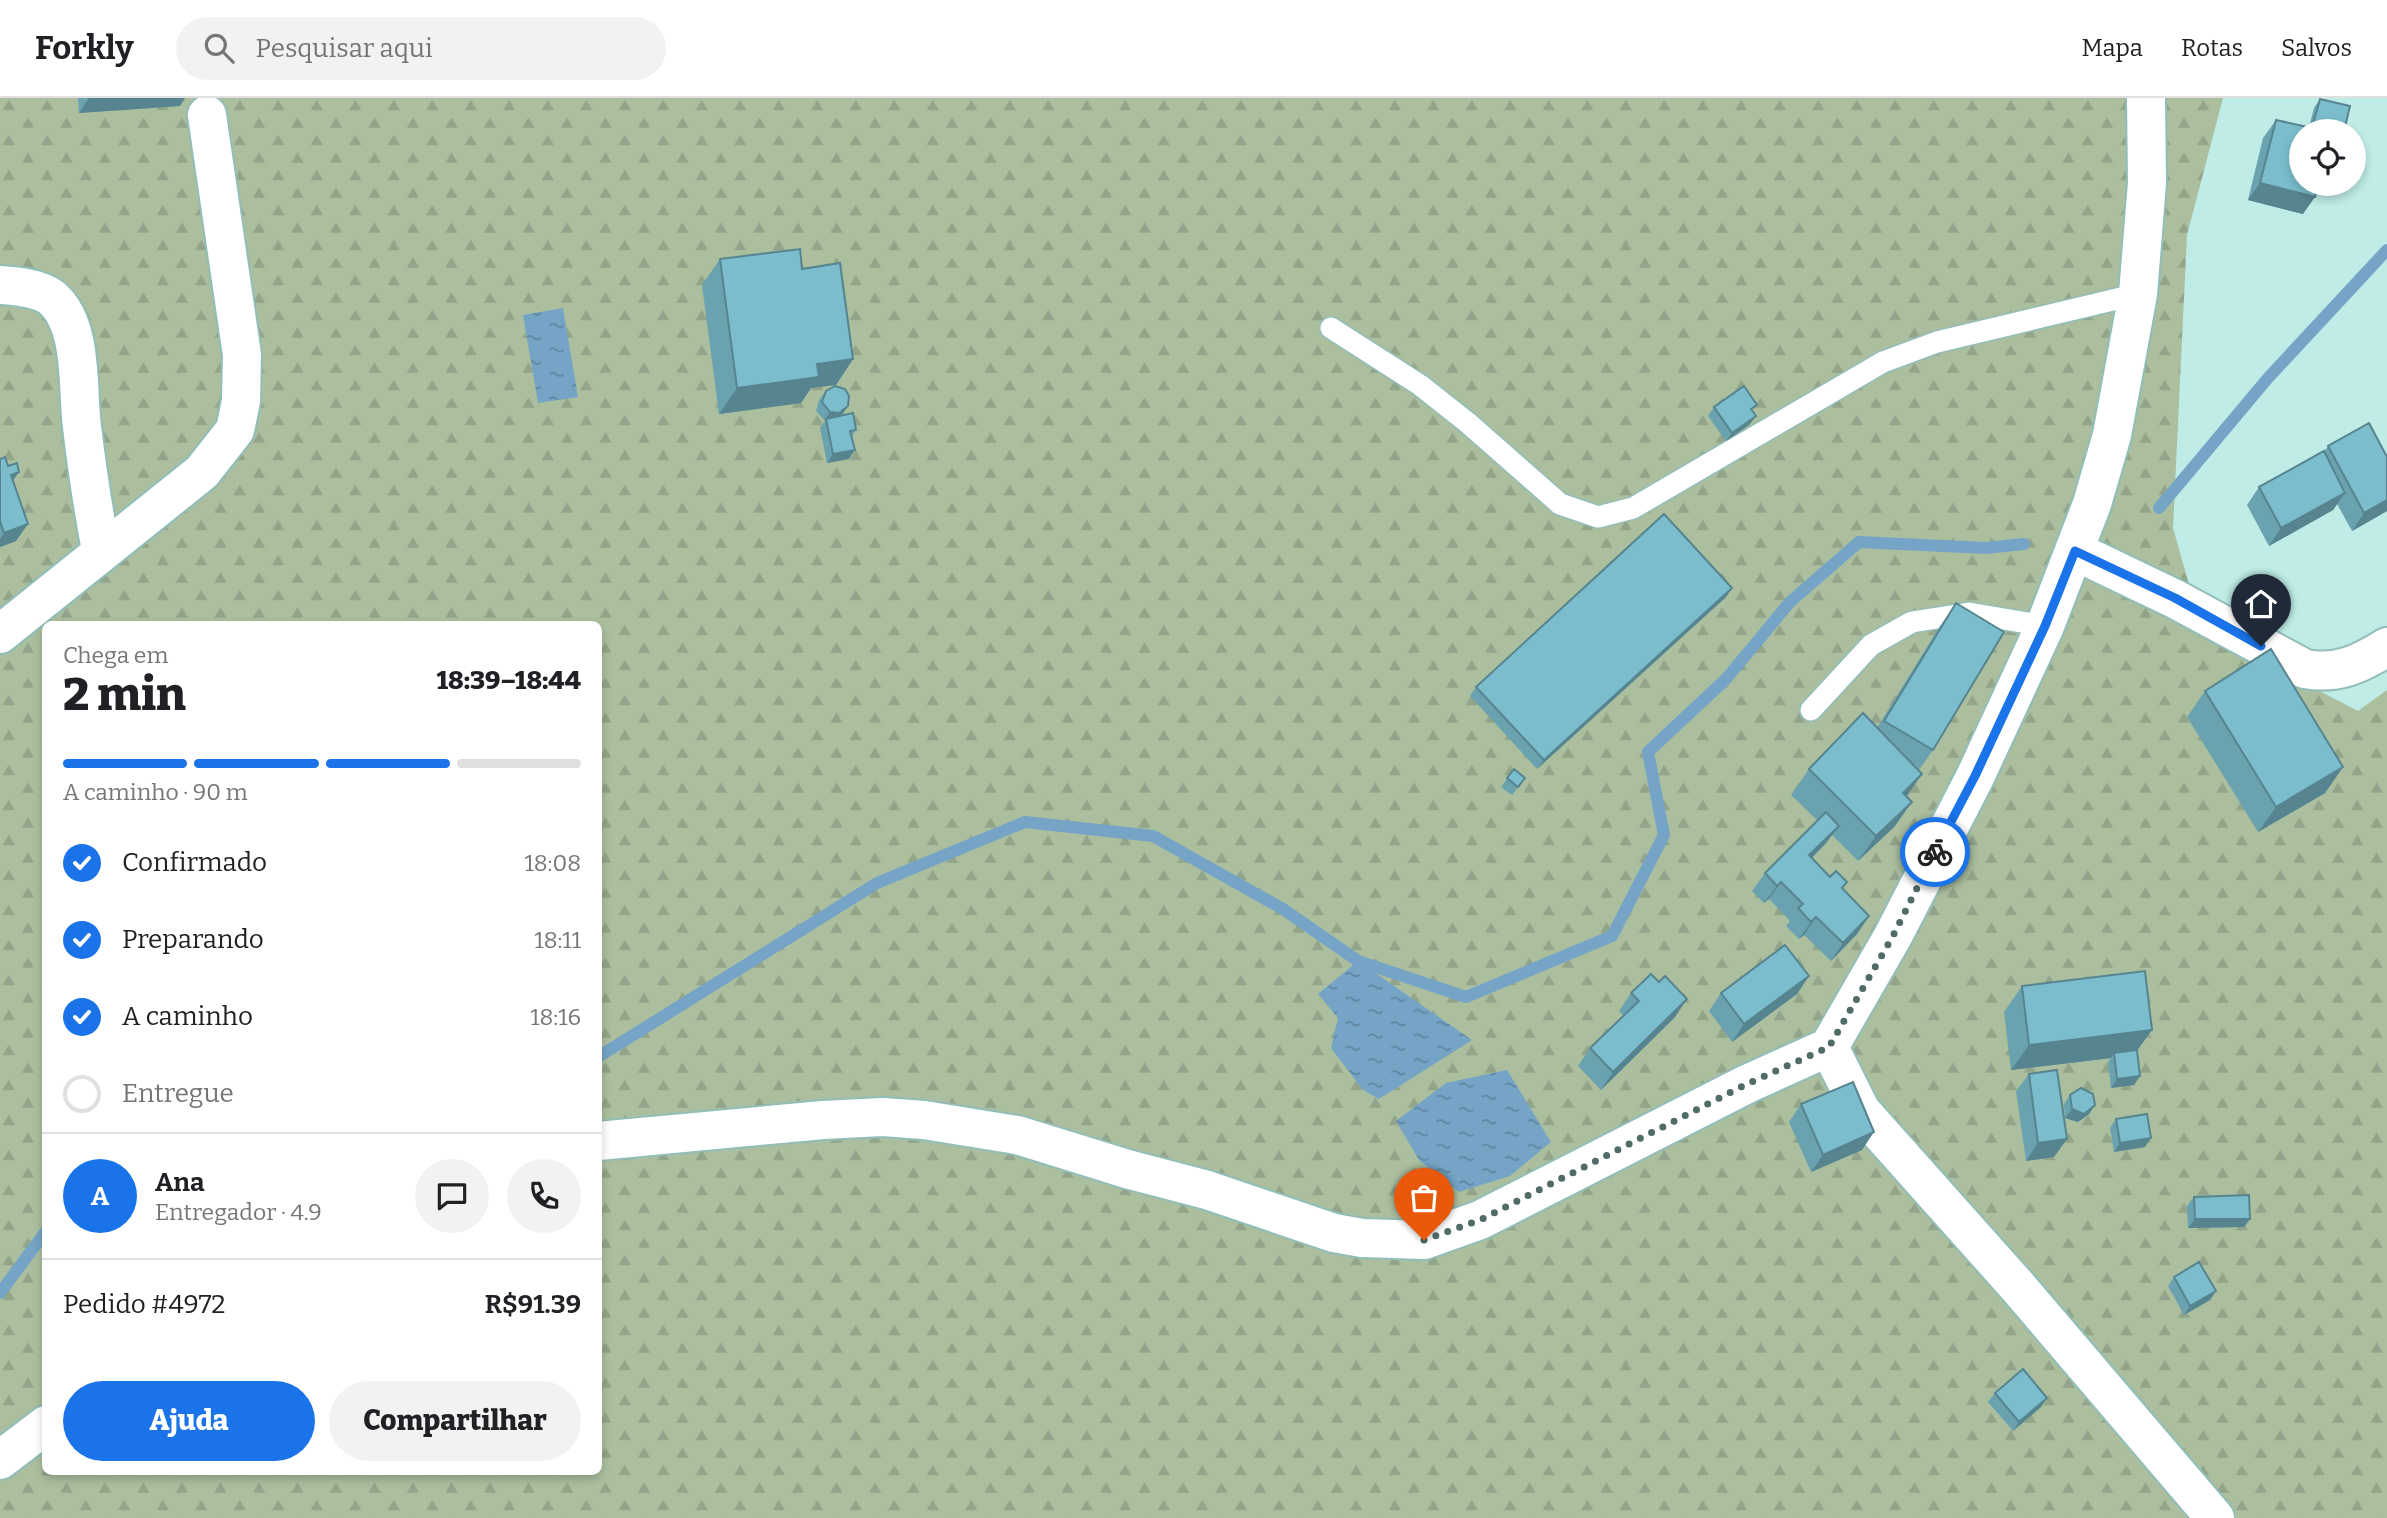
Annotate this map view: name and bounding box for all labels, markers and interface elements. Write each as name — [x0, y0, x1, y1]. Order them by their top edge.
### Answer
search box — [176, 17, 666, 80]
text: Forkly — [35, 28, 134, 68]
icon: search — [200, 29, 238, 67]
text: Pesquisar aqui — [256, 33, 433, 64]
text: Mapa — [2081, 34, 2143, 62]
text: Rotas — [2181, 34, 2243, 62]
text: Salvos — [2281, 34, 2352, 62]
map controls — [2289, 119, 2366, 196]
button: locate — [2289, 119, 2366, 196]
pin — [2231, 574, 2291, 646]
icon: home — [2242, 585, 2280, 623]
text: Chega em — [63, 641, 168, 669]
text: 18:39–18:44 — [437, 665, 581, 696]
text: 2 min — [63, 667, 186, 722]
text: A caminho · 90 m — [63, 778, 248, 806]
courier — [1900, 817, 1970, 887]
icon: bike — [1916, 833, 1954, 871]
icon: check — [63, 844, 101, 882]
text: Confirmado — [122, 847, 267, 878]
text: 18:08 — [524, 849, 581, 877]
icon: check — [63, 921, 101, 959]
text: Preparando — [122, 924, 264, 955]
text: 18:11 — [534, 926, 581, 954]
icon: check — [63, 998, 101, 1036]
text: A caminho — [122, 1001, 253, 1032]
text: 18:16 — [530, 1003, 581, 1031]
text: Entregue — [122, 1078, 234, 1109]
button: chat — [415, 1159, 489, 1233]
button: phone — [507, 1159, 581, 1233]
text: Ana — [155, 1167, 205, 1198]
pin — [1394, 1168, 1454, 1240]
icon: bag — [1405, 1179, 1443, 1217]
text: A — [91, 1181, 109, 1212]
text: Entregador · 4.9 — [155, 1198, 322, 1226]
text: Pedido #4972 — [63, 1289, 225, 1320]
text: R$91.39 — [485, 1289, 581, 1320]
button: Ajuda — [63, 1381, 315, 1461]
button: Compartilhar — [329, 1381, 581, 1461]

